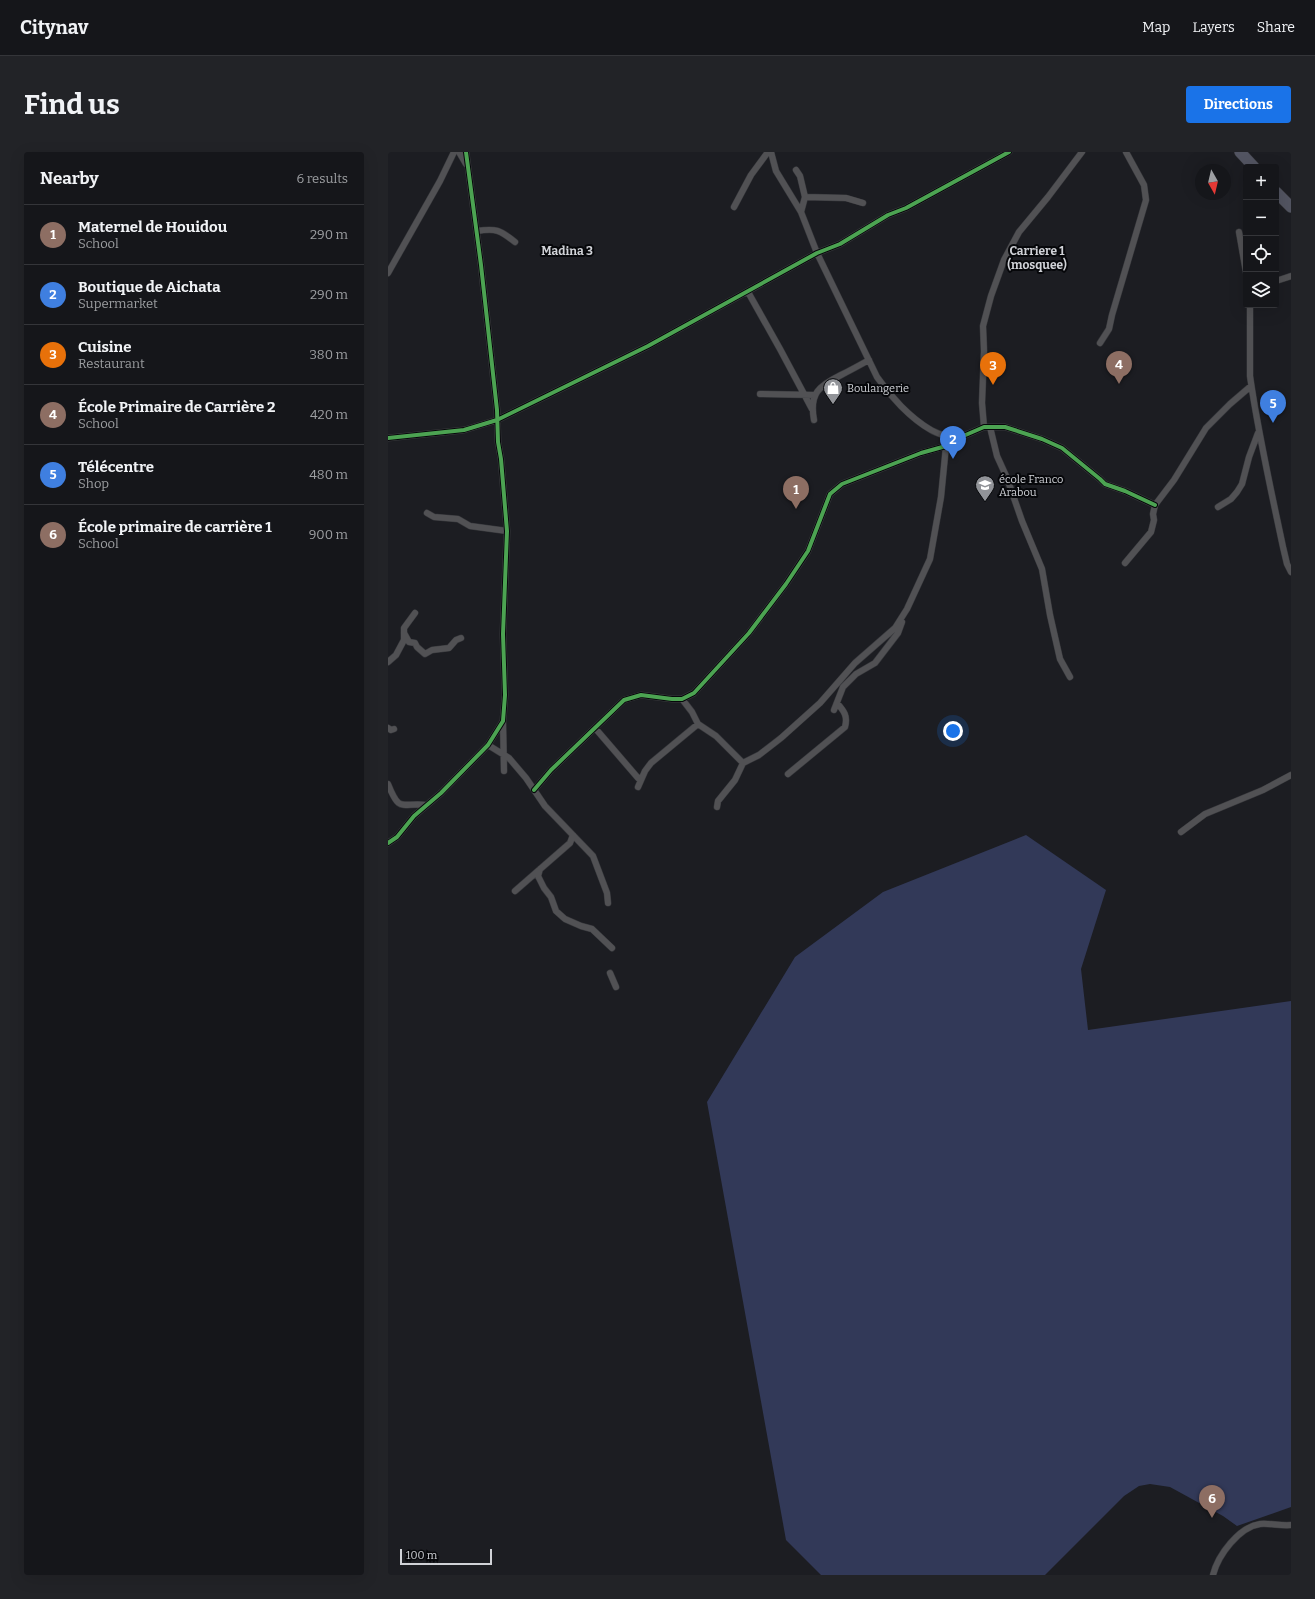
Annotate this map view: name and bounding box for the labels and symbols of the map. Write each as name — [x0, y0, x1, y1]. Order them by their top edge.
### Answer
north arrow — [1195, 164, 1231, 200]
district label: Madina 3 — [541, 244, 593, 258]
district label: Carriere 1 (mosquee) — [1007, 244, 1067, 272]
pin: 4 — [1106, 351, 1132, 384]
pin: 3 — [980, 352, 1006, 385]
shop icon: Boulangerie — [822, 377, 844, 405]
place label: Boulangerie — [847, 382, 909, 395]
pin: 5 — [1260, 390, 1286, 423]
pin: 2 — [940, 426, 966, 459]
place label: école Franco Arabou — [999, 473, 1063, 499]
school or university icon: école Franco Arabou — [974, 474, 996, 502]
pin: 1 — [783, 476, 809, 509]
your location — [943, 721, 963, 741]
pin: 6 — [1199, 1485, 1225, 1518]
scale bar — [400, 1547, 492, 1566]

